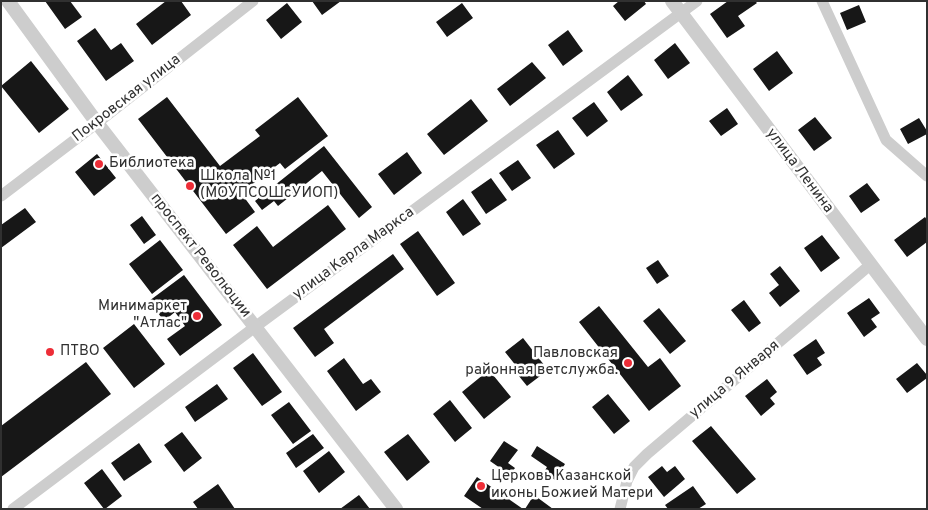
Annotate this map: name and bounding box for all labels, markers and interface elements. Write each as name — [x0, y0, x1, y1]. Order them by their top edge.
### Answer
street label: Покровская улица — [69, 51, 185, 147]
street label: улица Ленина — [761, 125, 837, 217]
place label: Библиотека — [109, 155, 194, 173]
marker: Библиотека — [93, 158, 105, 170]
place label: Школа №1 (МОУПСОШсУИОП) — [200, 168, 338, 203]
marker: Школа №1 (МОУПСОШсУИОП) — [184, 180, 196, 192]
street label: проспект Революции — [146, 190, 254, 322]
street label: улица Карла Маркса — [290, 204, 418, 304]
place label: Минимаркет "Атлас" — [98, 298, 187, 333]
marker: Минимаркет "Атлас" — [191, 310, 203, 322]
street label: улица 9 Января — [686, 337, 784, 423]
place label: ПТВО — [60, 343, 100, 361]
place label: Павловская районная ветслужба. — [465, 345, 618, 380]
marker: ПТВО — [44, 346, 56, 358]
marker: Павловская районная ветслужба. — [622, 357, 634, 369]
place label: Церковь Казанской иконы Божией Матери — [491, 468, 653, 503]
marker: Церковь Казанской иконы Божией Матери — [475, 480, 487, 492]

